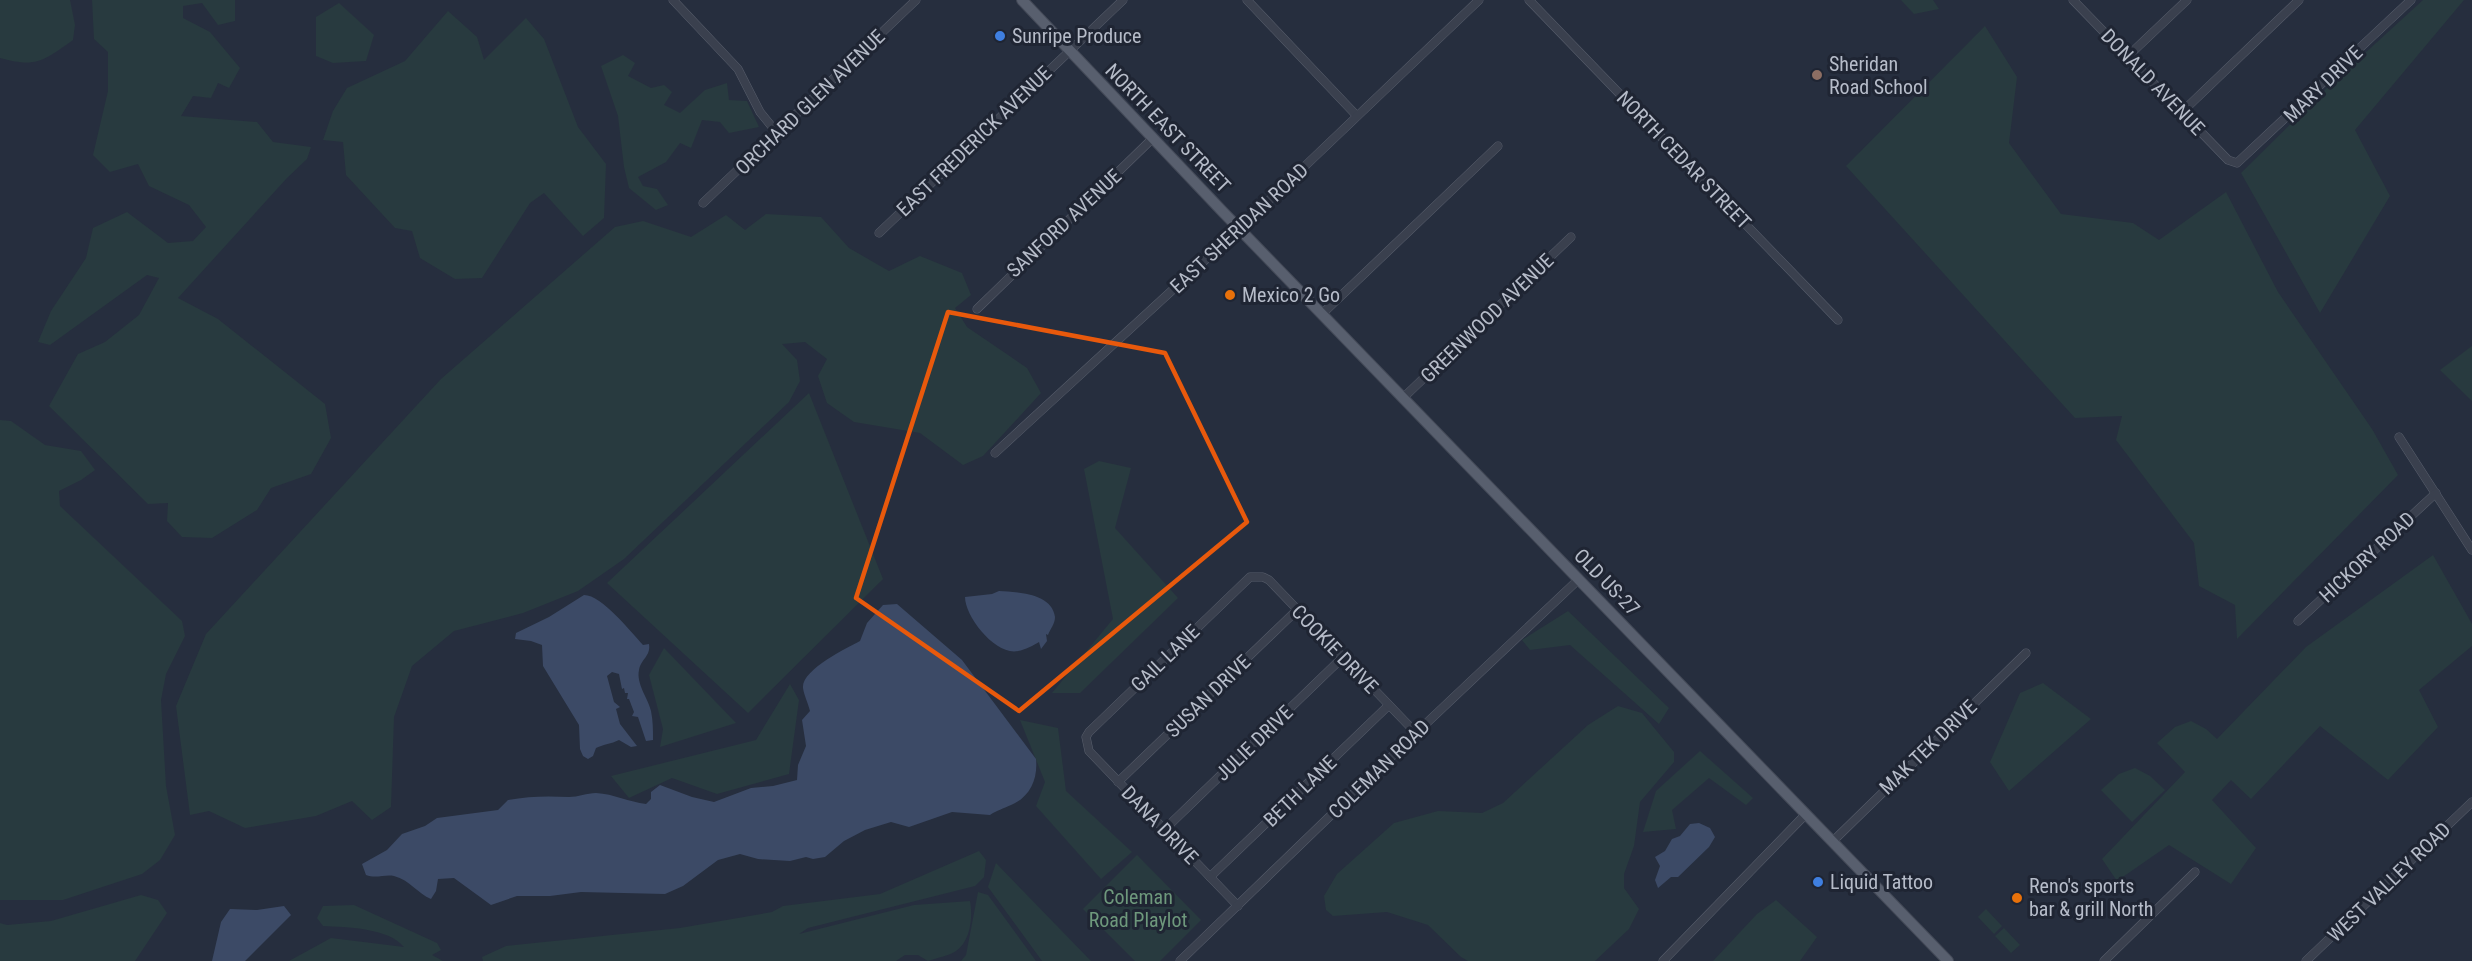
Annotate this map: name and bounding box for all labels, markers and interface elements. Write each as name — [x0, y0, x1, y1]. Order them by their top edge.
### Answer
street label: ORCHARD GLEN AVENUE — [730, 24, 890, 180]
place label: Sunripe Produce — [1012, 24, 1141, 48]
street label: DONALD AVENUE — [2096, 24, 2210, 140]
marker: Sunripe Produce — [993, 29, 1007, 43]
street label: MARY DRIVE — [2279, 41, 2367, 127]
place label: Sheridan Road School — [1829, 52, 1928, 99]
street label: NORTH EAST STREET — [1100, 59, 1236, 197]
street label: EAST FREDERICK AVENUE — [892, 61, 1056, 221]
marker: Sheridan Road School — [1810, 68, 1824, 82]
street label: NORTH CEDAR STREET — [1612, 86, 1756, 234]
street label: EAST SHERIDAN ROAD — [1165, 158, 1313, 298]
street label: SANFORD AVENUE — [1002, 164, 1126, 282]
street label: GREENWOOD AVENUE — [1416, 248, 1558, 388]
place label: Mexico 2 Go — [1242, 283, 1340, 307]
marker: Mexico 2 Go — [1223, 288, 1237, 302]
street label: HICKORY ROAD — [2314, 507, 2420, 607]
street label: OLD US-27 — [1569, 544, 1645, 620]
street label: COOKIE DRIVE — [1287, 600, 1383, 698]
street label: GAIL LANE — [1126, 619, 1204, 697]
street label: SUSAN DRIVE — [1161, 650, 1255, 742]
street label: MAK TEK DRIVE — [1874, 695, 1982, 799]
street label: JULIE DRIVE — [1210, 700, 1298, 786]
street label: COLEMAN ROAD — [1323, 715, 1435, 823]
street label: BETH LANE — [1259, 750, 1341, 832]
street label: DANA DRIVE — [1117, 781, 1203, 869]
street label: WEST VALLEY ROAD — [2323, 817, 2455, 947]
place label: Liquid Tattoo — [1830, 870, 1933, 894]
place label: Reno's sports bar & grill North — [2029, 874, 2154, 921]
marker: Liquid Tattoo — [1811, 875, 1825, 889]
park label: Coleman Road Playlot — [1089, 885, 1187, 932]
marker: Reno's sports bar & grill North — [2010, 891, 2024, 905]

